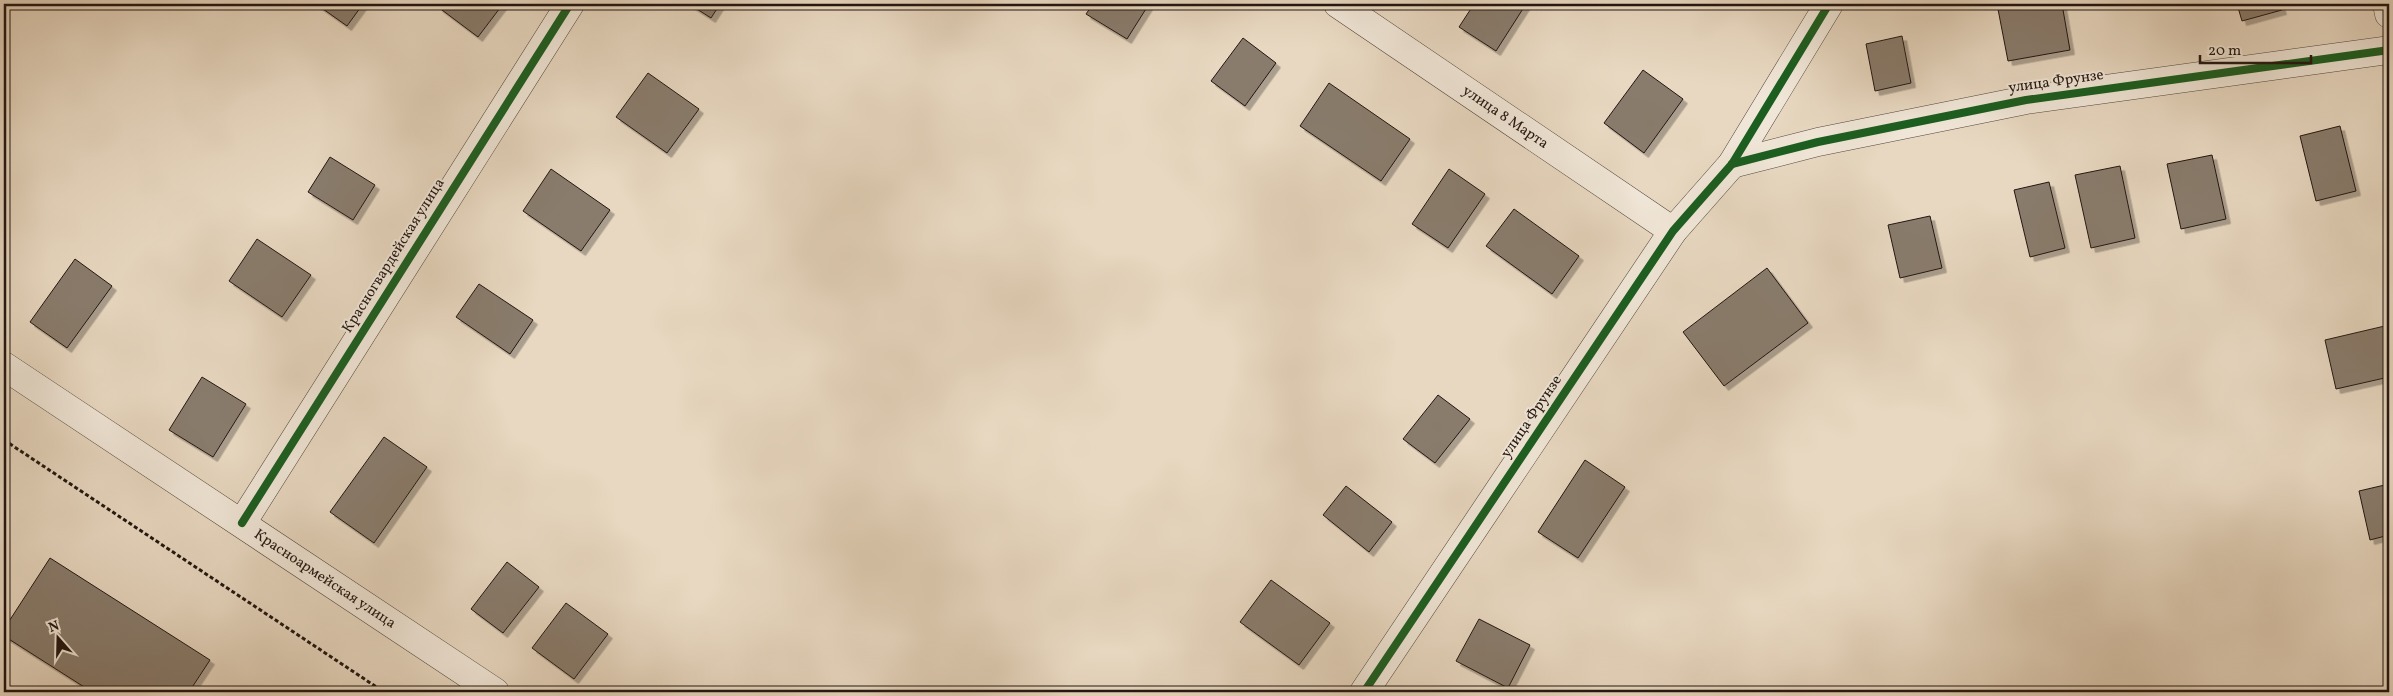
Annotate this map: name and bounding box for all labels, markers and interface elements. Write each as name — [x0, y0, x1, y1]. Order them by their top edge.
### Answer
scale bar — [2200, 32, 2312, 64]
text: 20 m — [2208, 41, 2241, 62]
street label: улица Фрунзе — [2007, 65, 2105, 99]
street label: улица 8 Марта — [1458, 81, 1553, 154]
street label: Красногвардейская улица — [338, 175, 450, 337]
street label: улица Фрунзе — [1496, 371, 1568, 463]
street label: Красноармейская улица — [250, 524, 400, 634]
north arrow — [32, 614, 82, 664]
text: N — [46, 617, 62, 638]

